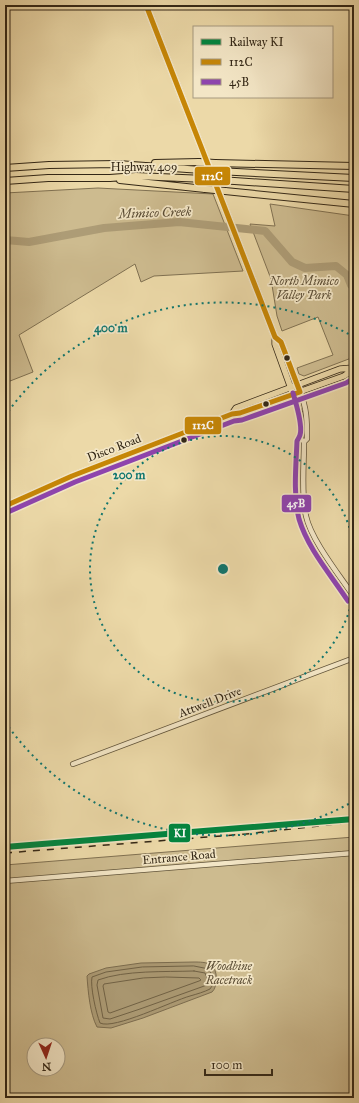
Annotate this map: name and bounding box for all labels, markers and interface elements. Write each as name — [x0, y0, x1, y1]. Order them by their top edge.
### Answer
legend — [193, 26, 333, 98]
text: Railway KI — [229, 35, 284, 49]
text: 112C — [229, 55, 253, 69]
text: 45B — [229, 75, 249, 89]
street label: Highway 409 — [111, 160, 177, 175]
line badge: 112C — [194, 166, 231, 186]
text: 112C — [201, 170, 223, 183]
water label: Mimico Creek — [116, 204, 192, 222]
park label: North Mimico Valley Park — [268, 274, 339, 302]
text: 400 m — [94, 321, 129, 336]
unlabelled marker — [282, 353, 292, 363]
unlabelled marker — [261, 399, 271, 409]
line badge: 112C — [184, 416, 222, 435]
text: 112C — [192, 419, 214, 432]
street label: Disco Road — [85, 431, 143, 465]
unlabelled marker — [179, 435, 189, 445]
text: 200 m — [113, 468, 146, 482]
line badge: 45B — [281, 494, 312, 513]
text: 45B — [287, 497, 305, 511]
centre of rings — [216, 562, 230, 576]
street label: Attwell Drive — [176, 684, 243, 721]
line badge: KI — [168, 823, 191, 843]
text: KI — [174, 827, 187, 840]
street label: Entrance Road — [142, 847, 216, 867]
park label: Woodbine Racetrack — [205, 959, 253, 987]
north arrow — [26, 1037, 66, 1077]
scale bar — [205, 1051, 272, 1077]
text: 100 m — [211, 1058, 242, 1072]
text: N — [41, 1060, 52, 1073]

